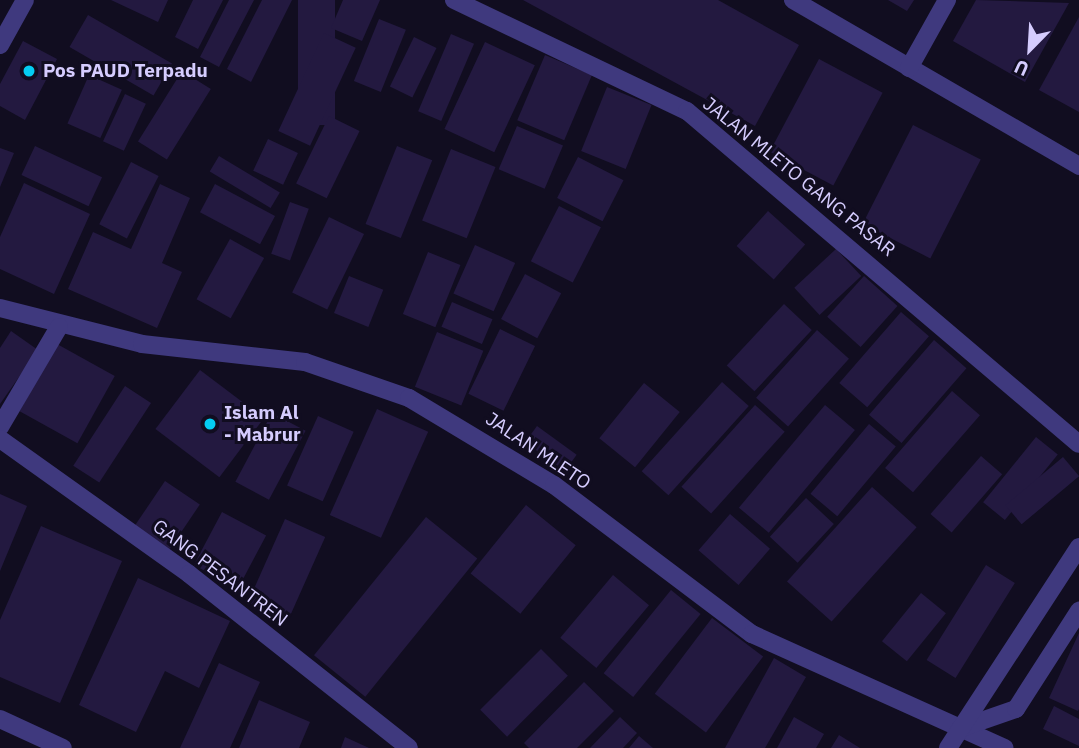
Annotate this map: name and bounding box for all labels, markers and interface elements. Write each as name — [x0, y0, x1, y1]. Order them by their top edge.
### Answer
north arrow — [995, 14, 1065, 84]
text: U — [1011, 55, 1032, 82]
place label: Pos PAUD Terpadu — [43, 60, 208, 82]
marker: Pos PAUD Terpadu — [21, 63, 37, 79]
street label: JALAN MLETO GANG PASAR — [698, 92, 900, 262]
place label: Islam Al - Mabrur — [224, 402, 301, 446]
street label: JALAN MLETO — [481, 408, 595, 494]
marker: Islam Al - Mabrur — [202, 416, 218, 432]
street label: GANG PESANTREN — [148, 515, 292, 631]

